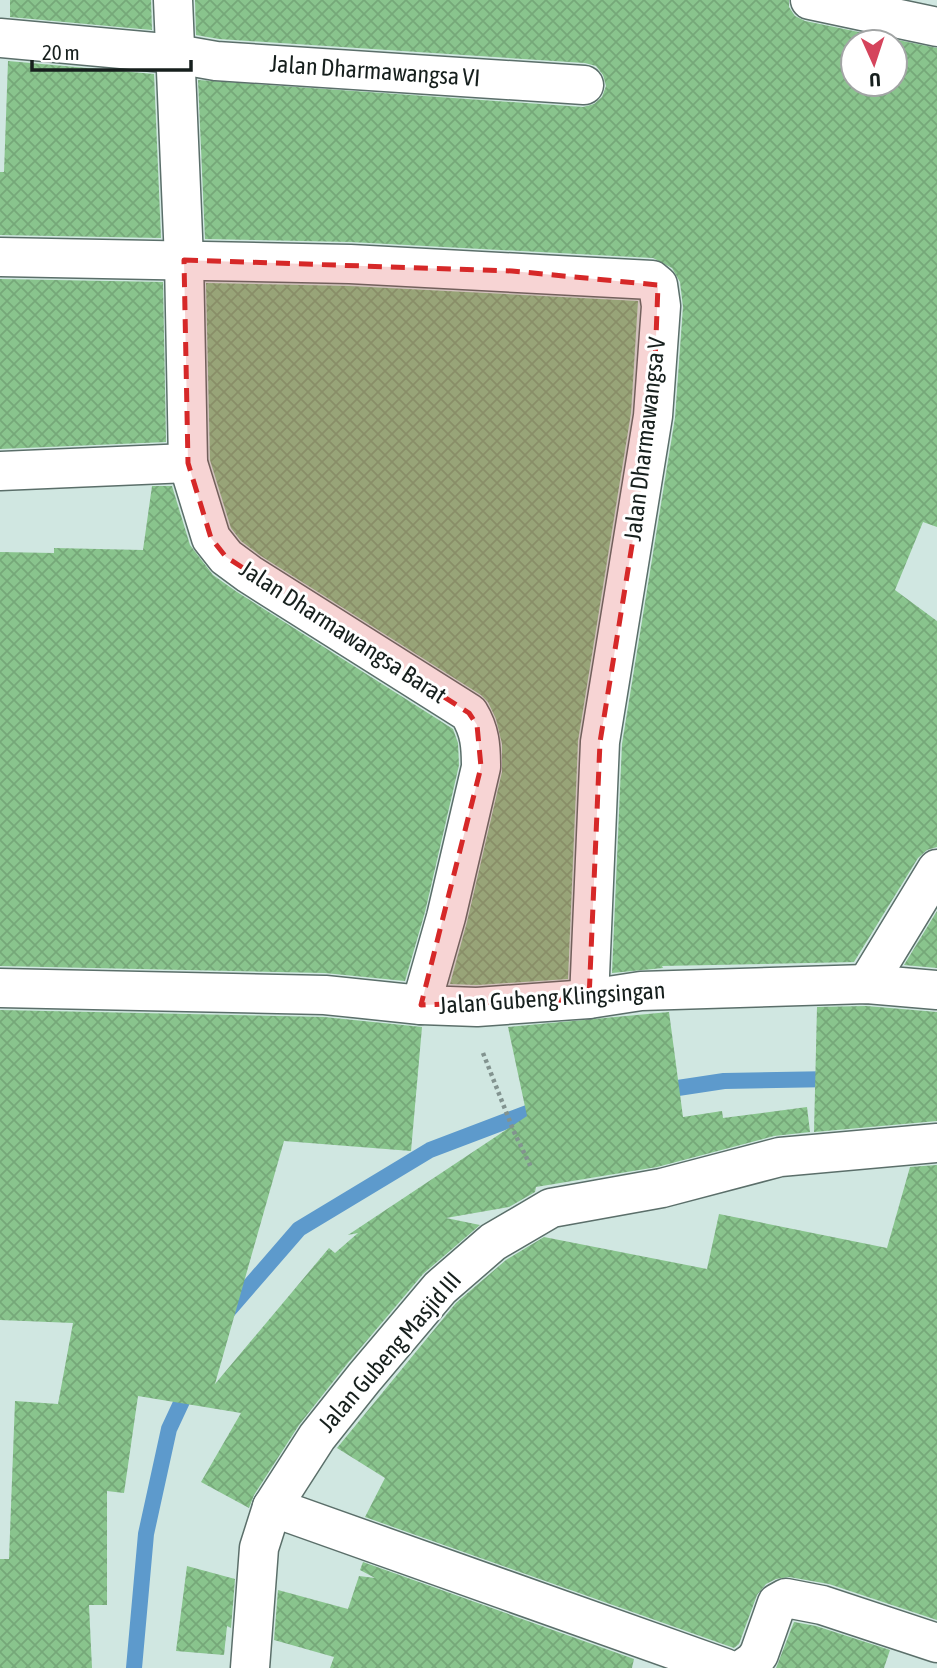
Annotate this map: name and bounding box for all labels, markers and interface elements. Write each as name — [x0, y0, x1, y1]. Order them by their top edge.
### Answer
scale bar — [32, 28, 191, 72]
north arrow — [839, 28, 909, 98]
text: 20 m — [42, 40, 80, 64]
street label: Jalan Dharmawangsa VI — [269, 50, 481, 91]
text: U — [869, 69, 881, 91]
street label: Jalan Dharmawangsa V — [619, 335, 670, 542]
street label: Jalan Dharmawangsa Barat — [235, 555, 451, 708]
street label: Jalan Gubeng Klingsingan — [438, 976, 666, 1019]
street label: Jalan Gubeng Masjid III — [313, 1266, 466, 1437]

